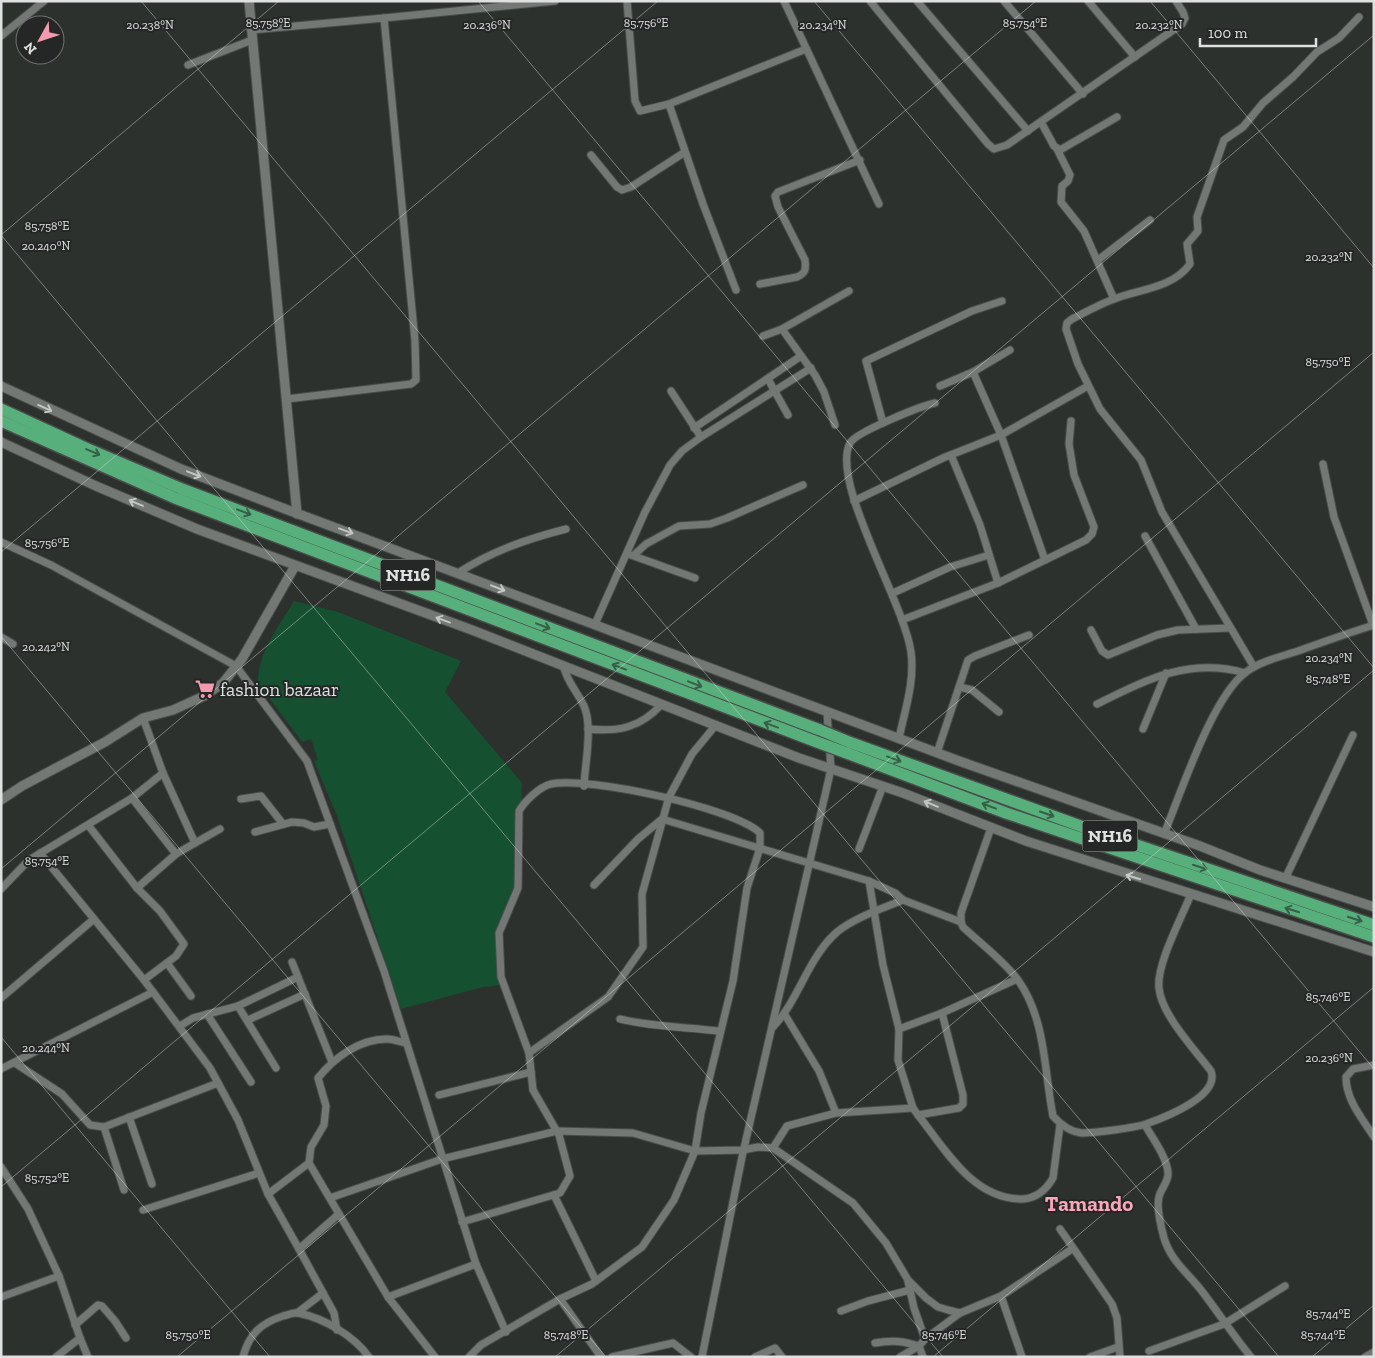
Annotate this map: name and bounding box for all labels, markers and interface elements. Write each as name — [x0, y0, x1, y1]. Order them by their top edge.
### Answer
north arrow — [15, 15, 65, 65]
scale bar — [1200, 15, 1316, 47]
text: 85.758°E — [246, 16, 290, 30]
text: 85.756°E — [624, 16, 668, 30]
text: 85.754°E — [1003, 16, 1047, 30]
text: 20.238°N — [126, 18, 174, 32]
text: 20.236°N — [463, 18, 511, 32]
text: 20.234°N — [799, 18, 847, 32]
text: 20.232°N — [1135, 18, 1183, 32]
text: 100 m — [1208, 24, 1247, 42]
text: N — [20, 38, 40, 58]
text: 85.758°E — [25, 219, 69, 233]
text: 20.240°N — [22, 239, 70, 253]
text: 20.232°N — [1305, 250, 1353, 264]
text: 85.750°E — [1305, 355, 1351, 369]
one-way arrow — [37, 404, 52, 413]
one-way arrow — [85, 447, 100, 457]
one-way arrow — [185, 470, 201, 479]
one-way arrow — [129, 498, 144, 507]
one-way arrow — [236, 509, 251, 518]
one-way arrow — [337, 527, 353, 536]
text: 85.756°E — [25, 536, 69, 550]
road number: NH16 — [380, 560, 436, 590]
one-way arrow — [490, 584, 505, 593]
one-way arrow — [435, 615, 451, 624]
one-way arrow — [535, 622, 550, 631]
text: 20.242°N — [22, 640, 70, 654]
text: 20.234°N — [1305, 651, 1353, 665]
one-way arrow — [612, 662, 627, 672]
text: 85.748°E — [1306, 672, 1350, 686]
supermarket icon: fashion bazaar — [194, 678, 216, 700]
place label: fashion bazaar — [220, 678, 339, 701]
one-way arrow — [686, 680, 702, 689]
one-way arrow — [764, 720, 779, 729]
one-way arrow — [886, 755, 901, 764]
one-way arrow — [924, 799, 939, 808]
one-way arrow — [982, 801, 997, 810]
one-way arrow — [1039, 810, 1054, 819]
road number: NH16 — [1082, 820, 1138, 851]
text: 85.754°E — [25, 854, 69, 868]
one-way arrow — [1192, 863, 1208, 873]
one-way arrow — [1126, 871, 1142, 881]
one-way arrow — [1284, 904, 1300, 914]
one-way arrow — [1346, 914, 1362, 924]
text: 85.746°E — [1306, 990, 1350, 1004]
text: 20.244°N — [22, 1041, 70, 1055]
text: 20.236°N — [1305, 1051, 1353, 1065]
text: 85.752°E — [25, 1171, 69, 1185]
district label: Tamando — [1045, 1191, 1133, 1216]
text: 85.744°E — [1306, 1307, 1350, 1321]
text: 85.750°E — [165, 1328, 211, 1342]
text: 85.748°E — [544, 1328, 588, 1342]
text: 85.746°E — [922, 1328, 966, 1342]
text: 85.744°E — [1301, 1328, 1345, 1342]

